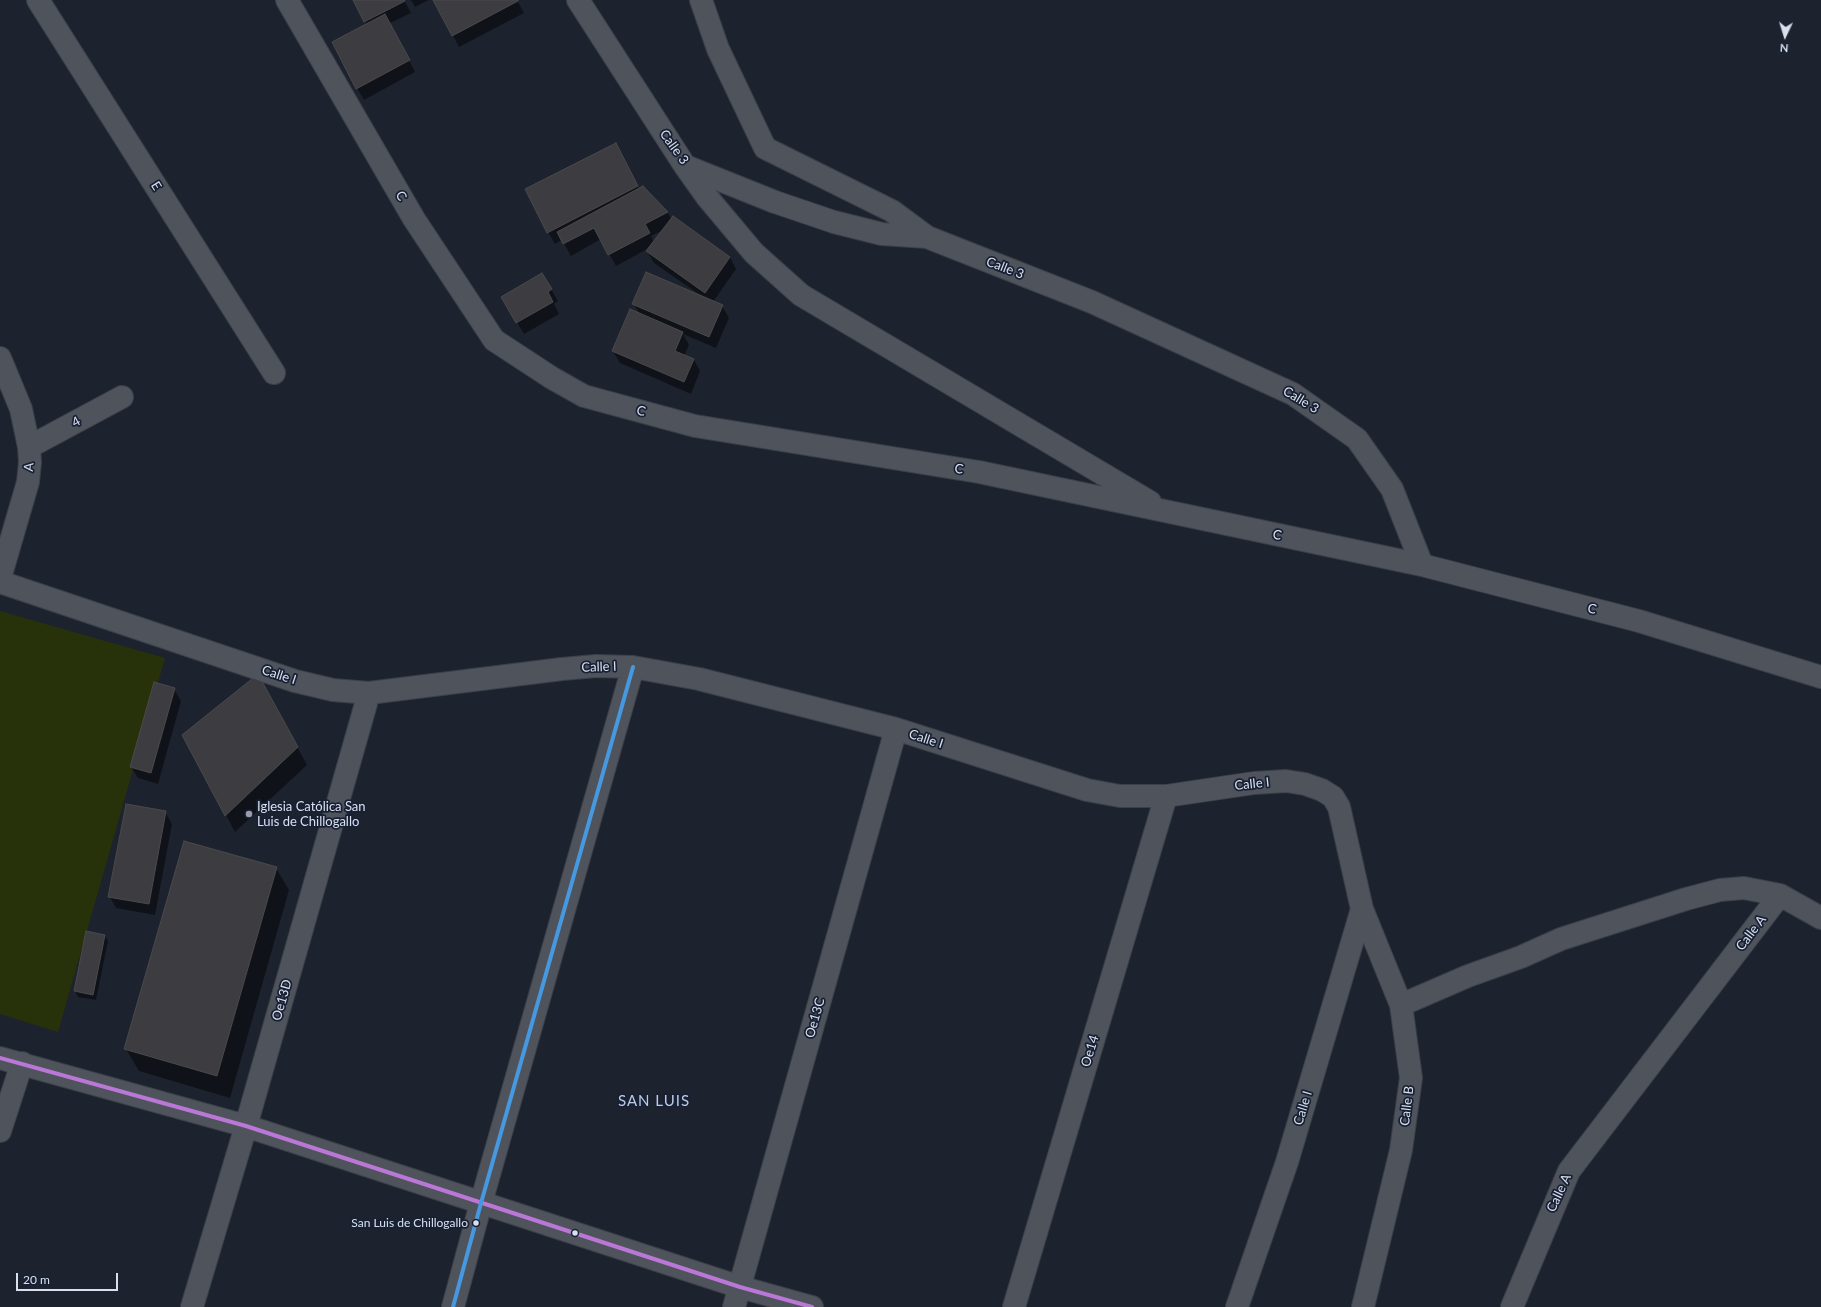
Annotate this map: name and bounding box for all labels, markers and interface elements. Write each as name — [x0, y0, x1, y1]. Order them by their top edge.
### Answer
north arrow — [1765, 16, 1805, 56]
text: N — [1779, 42, 1789, 55]
street label: Calle 3 — [656, 127, 692, 167]
street label: E — [147, 179, 165, 193]
street label: C — [392, 188, 410, 204]
street label: Calle 3 — [984, 254, 1026, 282]
street label: Calle 3 — [1280, 383, 1322, 417]
street label: C — [635, 402, 647, 420]
street label: 4 — [69, 413, 83, 431]
street label: C — [953, 461, 965, 477]
street label: A — [21, 462, 37, 472]
street label: C — [1271, 526, 1283, 544]
street label: C — [1586, 600, 1598, 618]
street label: Calle I — [581, 659, 617, 675]
street label: Calle I — [260, 662, 298, 688]
street label: Calle I — [907, 726, 945, 752]
street label: Calle I — [1234, 774, 1270, 794]
place label: Iglesia Católica San Luis de Chillogallo — [257, 799, 366, 830]
marker: Iglesia Católica San Luis de Chillogallo — [244, 809, 254, 819]
street label: Calle A — [1733, 912, 1769, 954]
street label: Oe13D — [269, 978, 295, 1022]
street label: Oe13C — [802, 996, 828, 1040]
street label: Oe14 — [1078, 1033, 1102, 1069]
street label: Calle B — [1397, 1085, 1417, 1127]
street label: Calle I — [1290, 1089, 1316, 1127]
district label: SAN LUIS — [618, 1092, 690, 1110]
street label: Calle A — [1543, 1171, 1575, 1215]
place label: San Luis de Chillogallo — [351, 1216, 468, 1230]
marker: San Luis de Chillogallo — [471, 1218, 481, 1228]
unlabelled marker — [570, 1228, 580, 1238]
scale bar — [18, 1265, 120, 1291]
text: 20 m — [23, 1272, 50, 1287]

